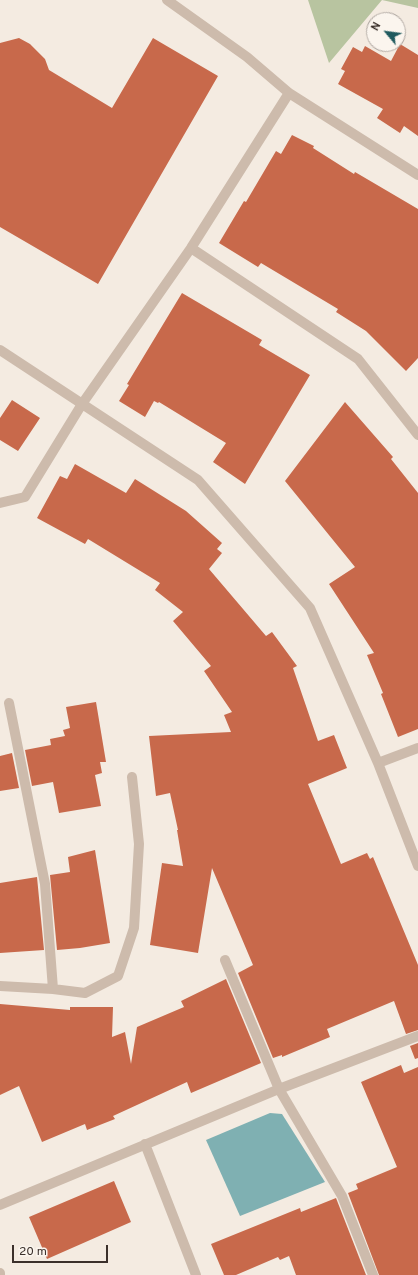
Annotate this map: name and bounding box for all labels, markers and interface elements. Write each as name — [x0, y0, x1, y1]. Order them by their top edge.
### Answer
north arrow — [366, 12, 406, 52]
text: N — [368, 20, 384, 34]
scale bar — [14, 1237, 110, 1263]
text: 20 m — [19, 1244, 47, 1260]

